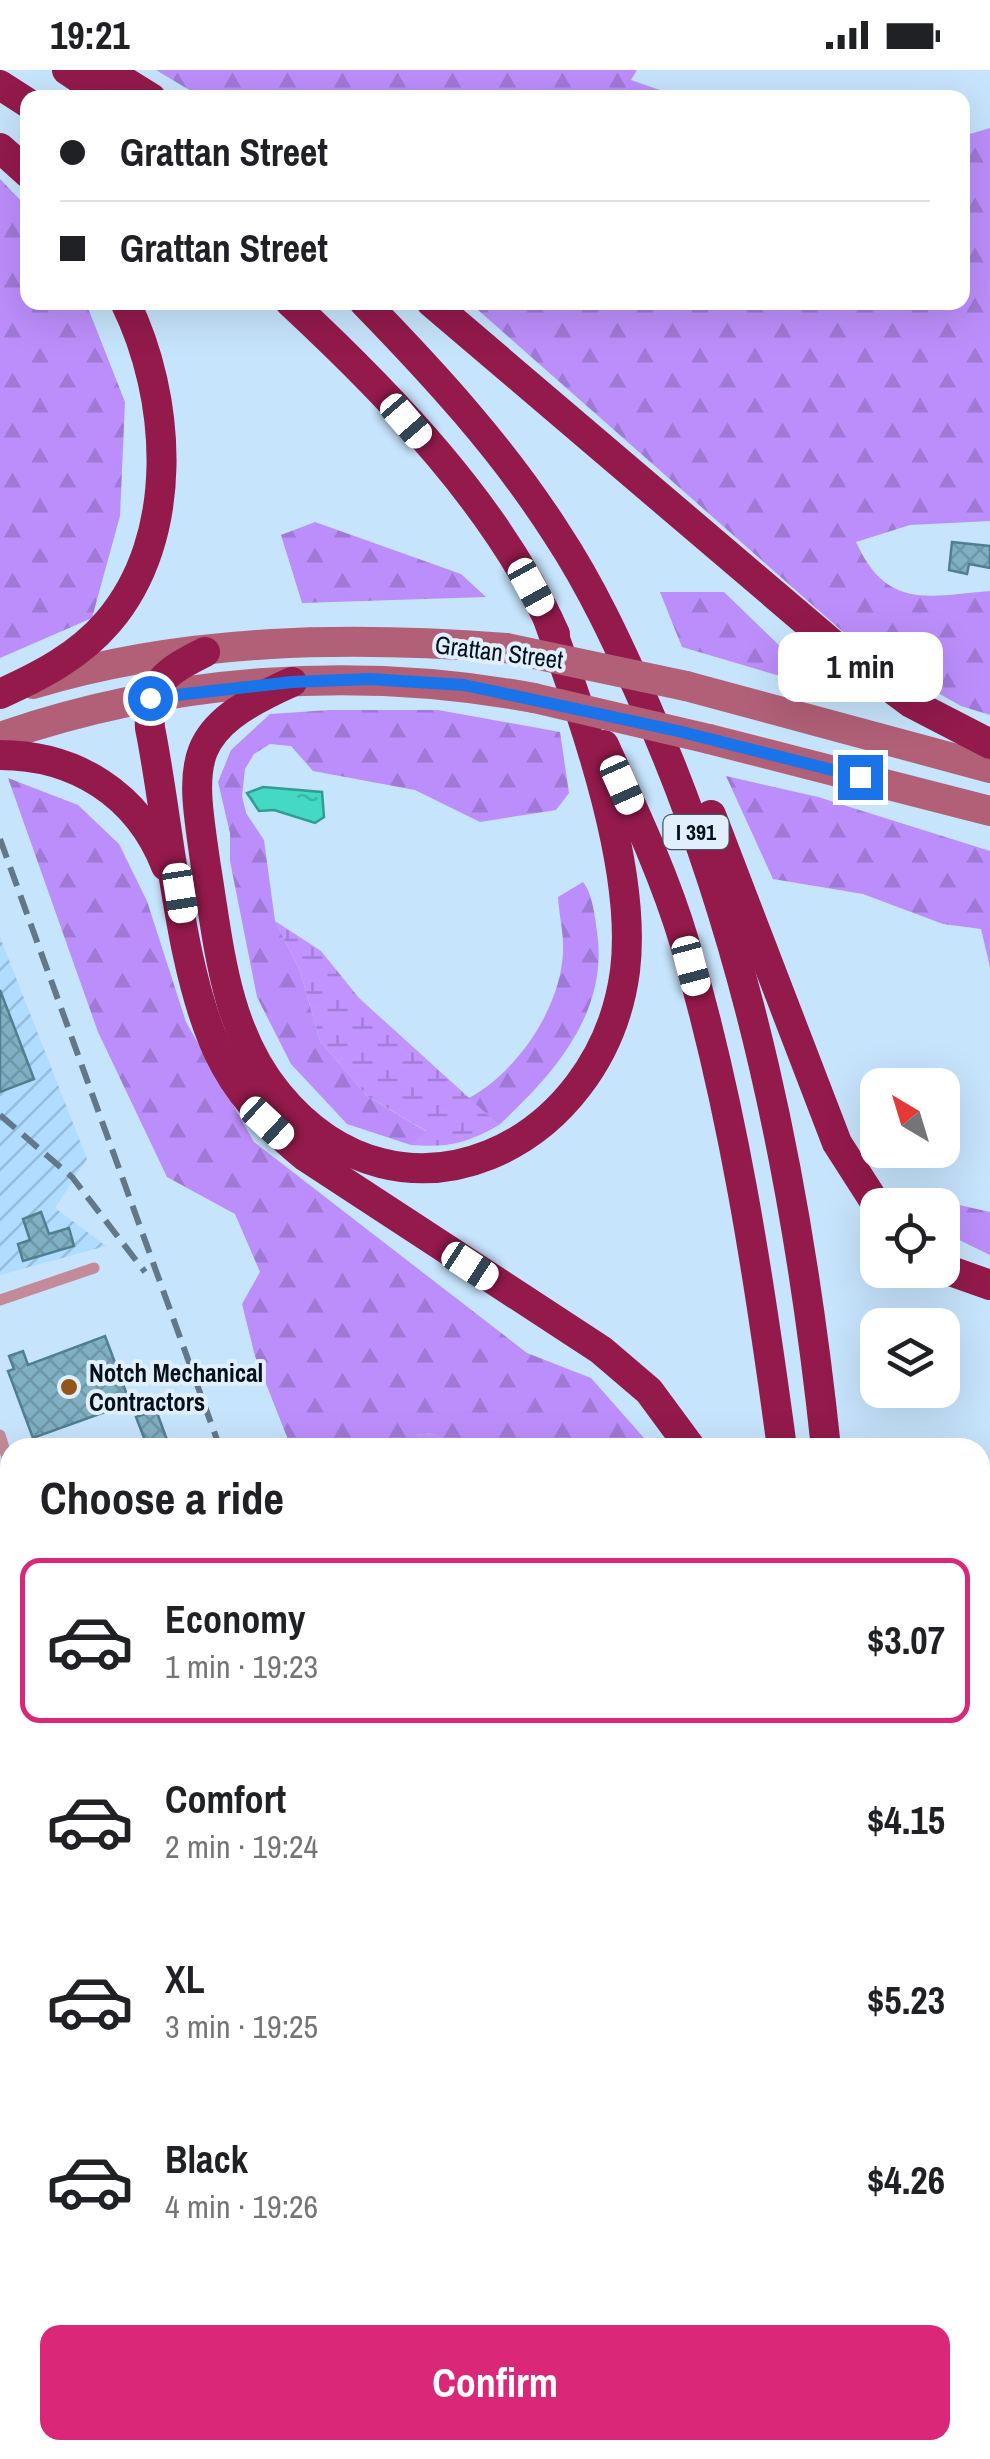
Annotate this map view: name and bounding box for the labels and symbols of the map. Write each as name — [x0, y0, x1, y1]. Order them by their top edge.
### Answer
car — [375, 389, 437, 453]
car — [503, 553, 559, 621]
street label: Grattan Street — [433, 627, 565, 677]
callout: 1 min — [778, 632, 942, 702]
route start — [128, 676, 173, 721]
car — [596, 751, 648, 819]
route end — [838, 755, 883, 800]
road number: I 391 — [664, 815, 728, 849]
car — [160, 861, 200, 925]
car — [669, 933, 713, 999]
north arrow — [860, 1068, 960, 1168]
car — [235, 1092, 299, 1154]
car — [437, 1237, 503, 1295]
place label: Notch Mechanical Contractors — [89, 1356, 263, 1419]
marker: Notch Mechanical Contractors — [58, 1376, 80, 1398]

